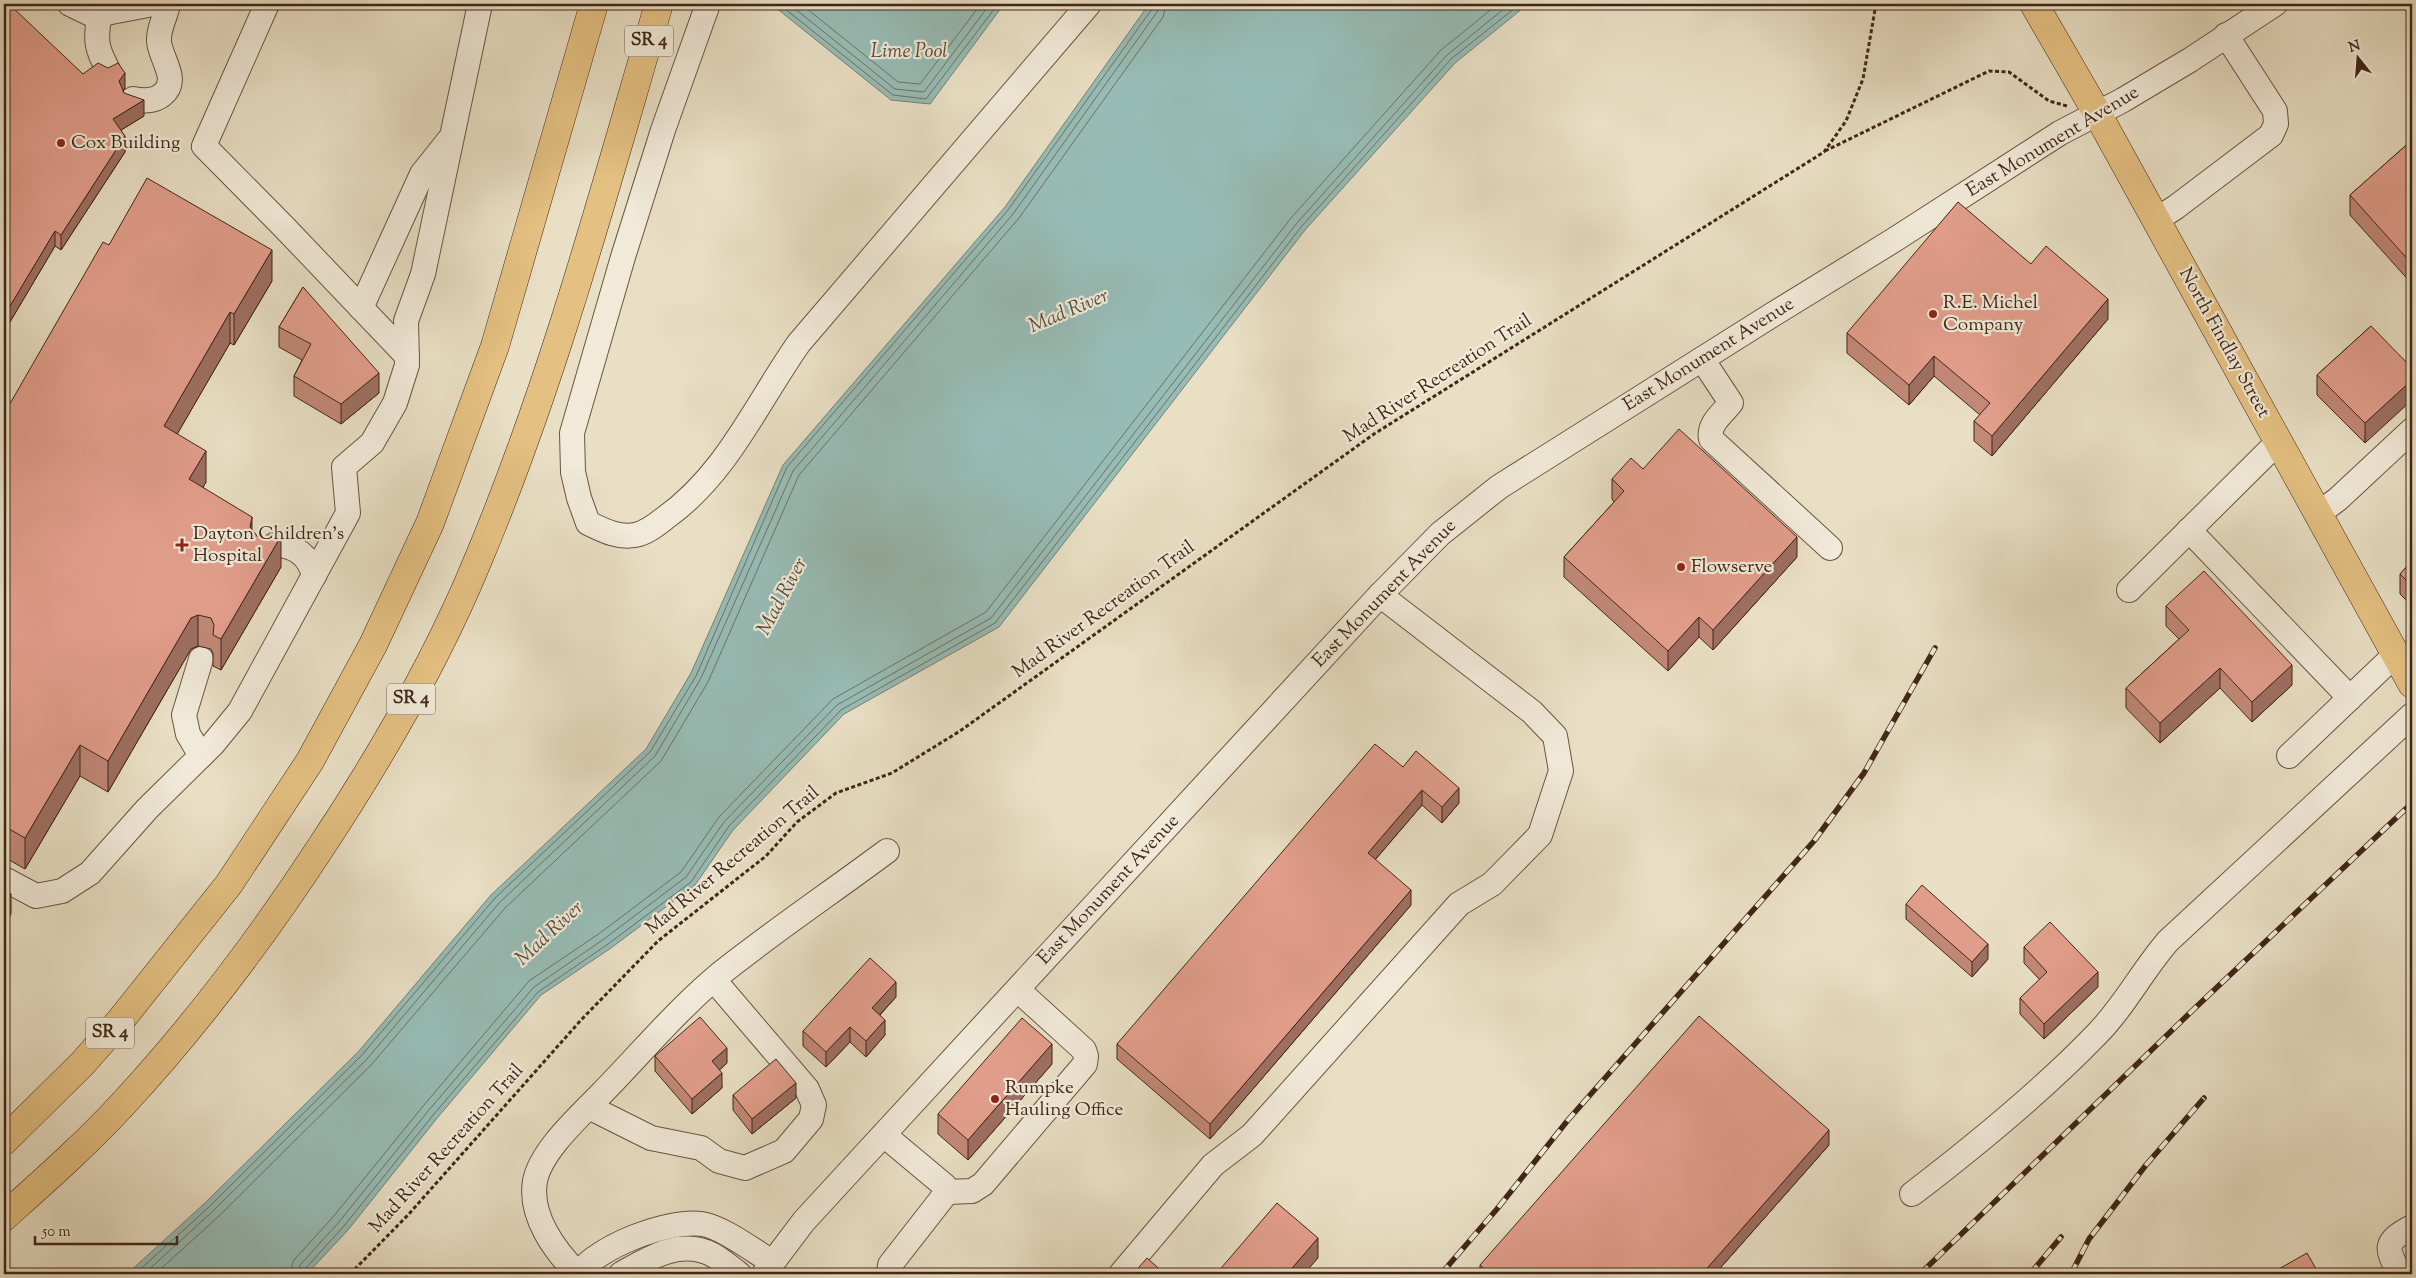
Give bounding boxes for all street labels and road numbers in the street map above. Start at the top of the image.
road number: SR 4 [625,26,673,56]
street label: East Monument Avenue [1962,80,2145,204]
street label: North Findlay Street [2171,263,2277,423]
street label: East Monument Avenue [1618,291,1800,419]
street label: Mad River Recreation Trail [1338,308,1538,450]
street label: East Monument Avenue [1307,514,1463,674]
street label: Mad River Recreation Trail [1007,534,1201,686]
road number: SR 4 [387,684,435,714]
street label: Mad River Recreation Trail [640,780,826,942]
street label: East Monument Avenue [1032,809,1186,971]
road number: SR 4 [86,1018,134,1048]
street label: Mad River Recreation Trail [363,1058,531,1240]

